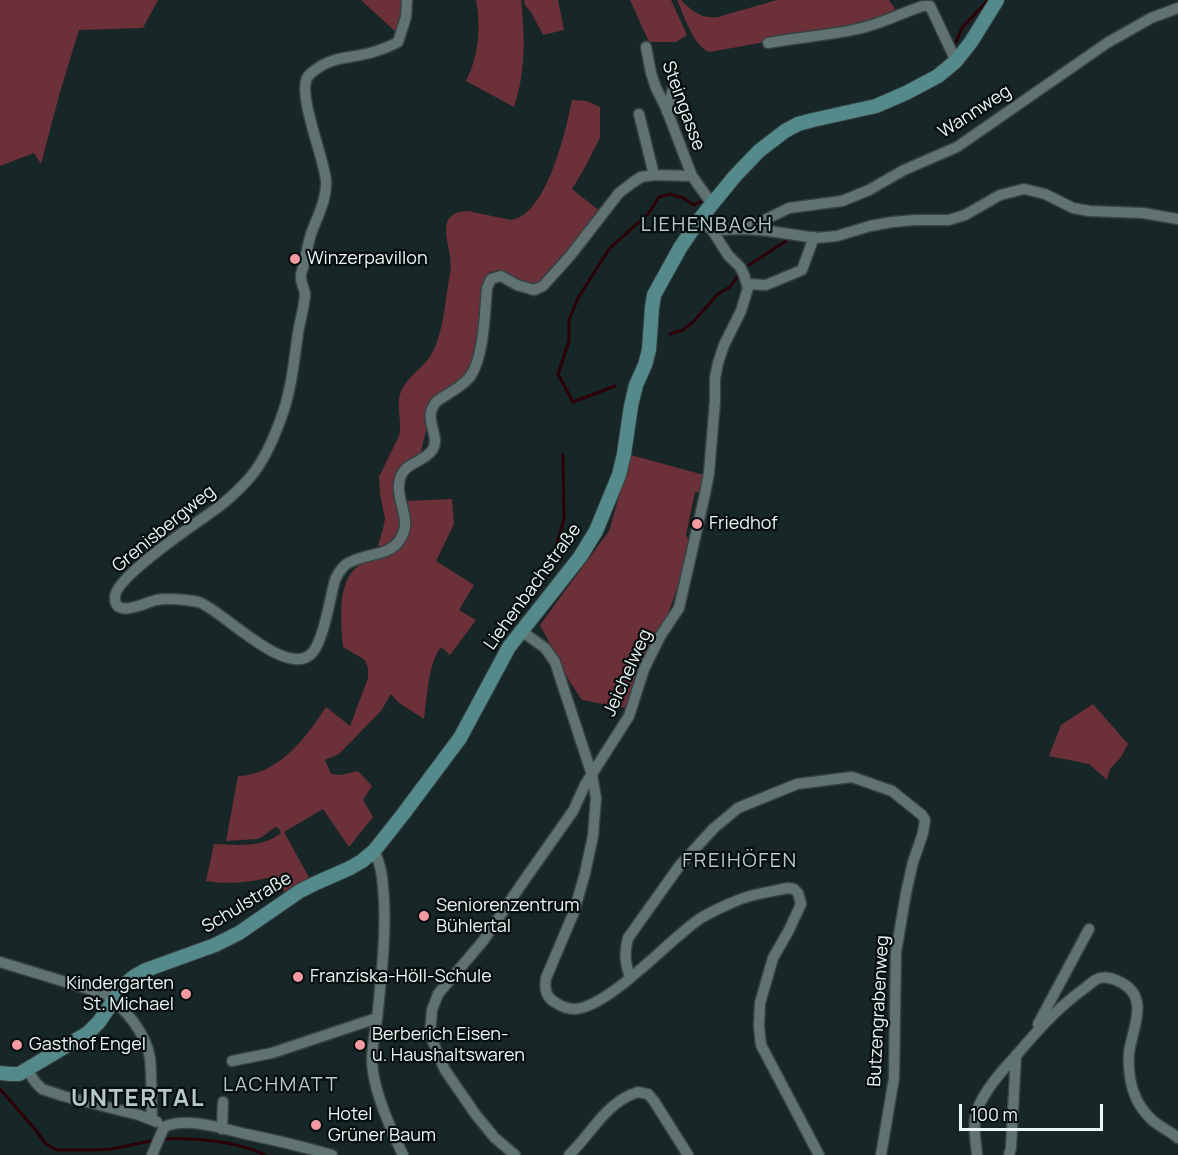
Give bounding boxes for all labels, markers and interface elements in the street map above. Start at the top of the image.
street label: Steingasse [657,58,709,154]
street label: Wannweg [935,81,1015,143]
district label: LIEHENBACH [641,213,773,237]
place label: Winzerpavillon [307,248,428,270]
marker: Winzerpavillon [288,252,302,266]
street label: Grenisbergweg [108,481,220,577]
place label: Friedhof [709,513,778,535]
marker: Friedhof [690,517,704,531]
street label: Liehenbachstraße [480,520,586,654]
street label: Jeichelweg [599,626,657,720]
district label: FREIHÖFEN [682,849,798,873]
street label: Schulstraße [198,868,296,938]
place label: Seniorenzentrum Bühlertal [436,895,580,938]
marker: Seniorenzentrum Bühlertal [417,909,431,923]
street label: Butzengrabenweg [864,935,894,1087]
place label: Franziska-Höll-Schule [310,966,492,988]
marker: Franziska-Höll-Schule [291,970,305,984]
place label: Kindergarten St. Michael [66,973,174,1016]
marker: Kindergarten St. Michael [179,987,193,1001]
place label: Berberich Eisen- u. Haushaltswaren [372,1024,525,1066]
place label: Gasthof Engel [29,1034,146,1056]
marker: Gasthof Engel [10,1038,24,1052]
marker: Berberich Eisen- u. Haushaltswaren [353,1038,367,1052]
district label: LACHMATT [223,1073,339,1097]
district label: UNTERTAL [71,1085,205,1113]
scale bar [962,1092,1106,1130]
text: 100 m [970,1102,1018,1126]
place label: Hotel Grüner Baum [328,1104,436,1146]
marker: Hotel Grüner Baum [309,1118,323,1132]

